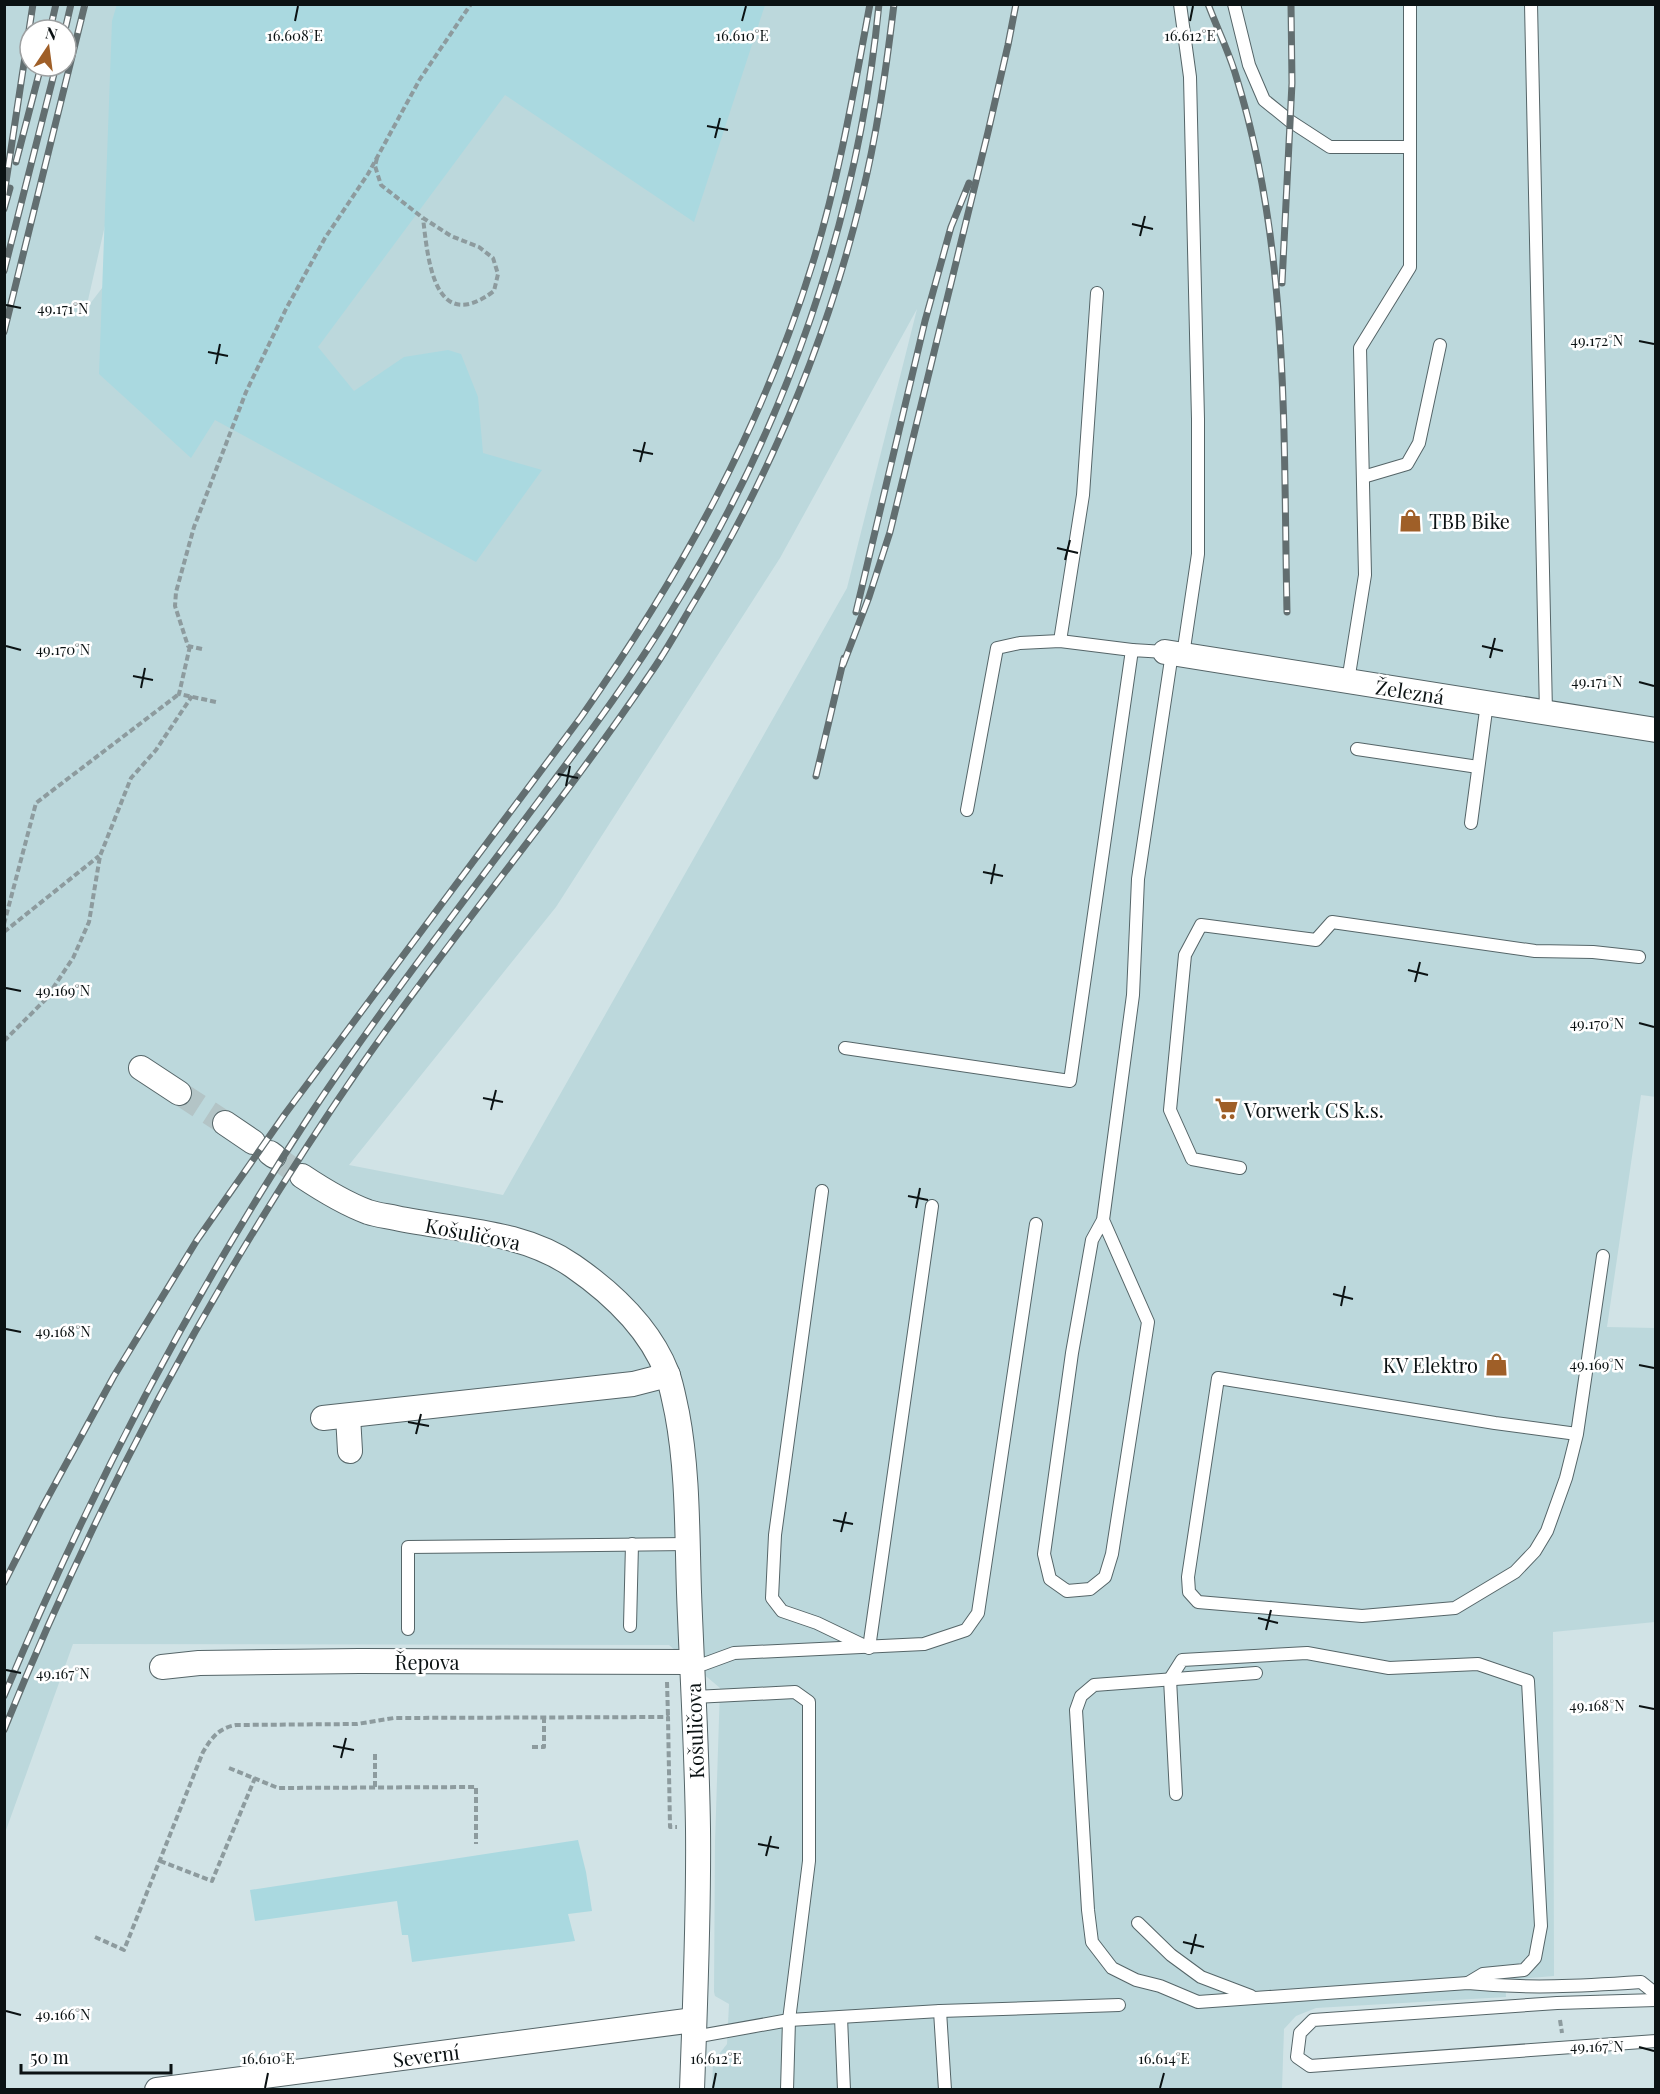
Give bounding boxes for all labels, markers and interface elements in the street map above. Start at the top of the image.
north arrow [18,18,78,78]
text: N [43,21,60,45]
text: 16.608°E [267,25,323,45]
text: 16.610°E [715,25,769,45]
text: 16.612°E [1164,25,1216,45]
text: 49.171°N [37,298,89,318]
text: 49.172°N [1571,330,1624,350]
shop icon: TBB Bike [1398,507,1424,533]
place label: TBB Bike [1429,507,1510,534]
text: 49.170°N [36,639,91,659]
text: 49.171°N [1571,671,1623,691]
street label: Železná [1374,672,1446,710]
text: 49.169°N [36,980,91,1000]
text: 49.170°N [1570,1013,1625,1033]
supermarket icon: Vorwerk CS k.s. [1213,1096,1239,1122]
place label: Vorwerk CS k.s. [1243,1096,1384,1123]
street label: Košuličova [423,1211,523,1255]
text: 49.168°N [35,1321,91,1341]
place label: KV Elektro [1383,1351,1478,1378]
shop icon: KV Elektro [1483,1351,1509,1377]
text: 49.169°N [1570,1354,1625,1374]
street label: Řepova [394,1648,460,1675]
text: 49.167°N [36,1663,90,1683]
street label: Košuličova [679,1682,709,1780]
text: 49.168°N [1569,1695,1625,1715]
text: 49.166°N [35,2004,91,2024]
text: 49.167°N [1570,2036,1624,2056]
scale bar [21,2037,171,2075]
street label: Severní [391,2037,461,2072]
text: 50 m [30,2045,69,2069]
text: 16.610°E [241,2048,295,2068]
text: 16.612°E [690,2048,742,2068]
text: 16.614°E [1138,2048,1190,2068]

